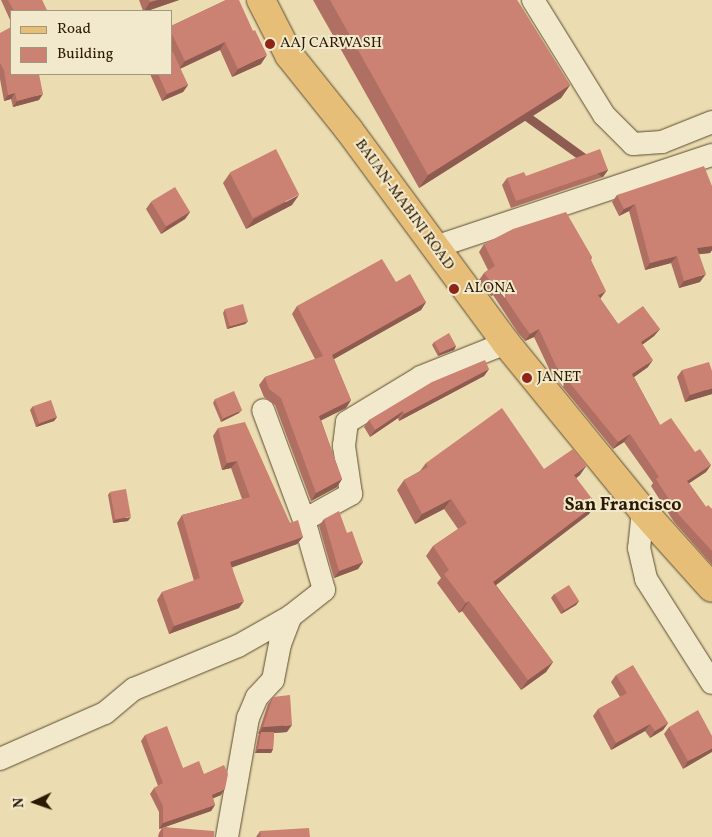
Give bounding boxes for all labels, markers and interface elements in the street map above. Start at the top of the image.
legend [10,10,172,75]
text: Road [57,19,91,40]
place label: AAJ CARWASH [280,35,382,53]
marker: AAJ CARWASH [264,38,276,50]
text: Building [57,44,113,65]
street label: BAUAN-MABINI ROAD [351,136,457,274]
place label: ALONA [464,280,515,298]
marker: ALONA [448,283,460,295]
place label: JANET [537,369,581,387]
marker: JANET [521,372,533,384]
district label: San Francisco [565,495,681,517]
north arrow [10,777,60,827]
text: N [10,797,29,808]

